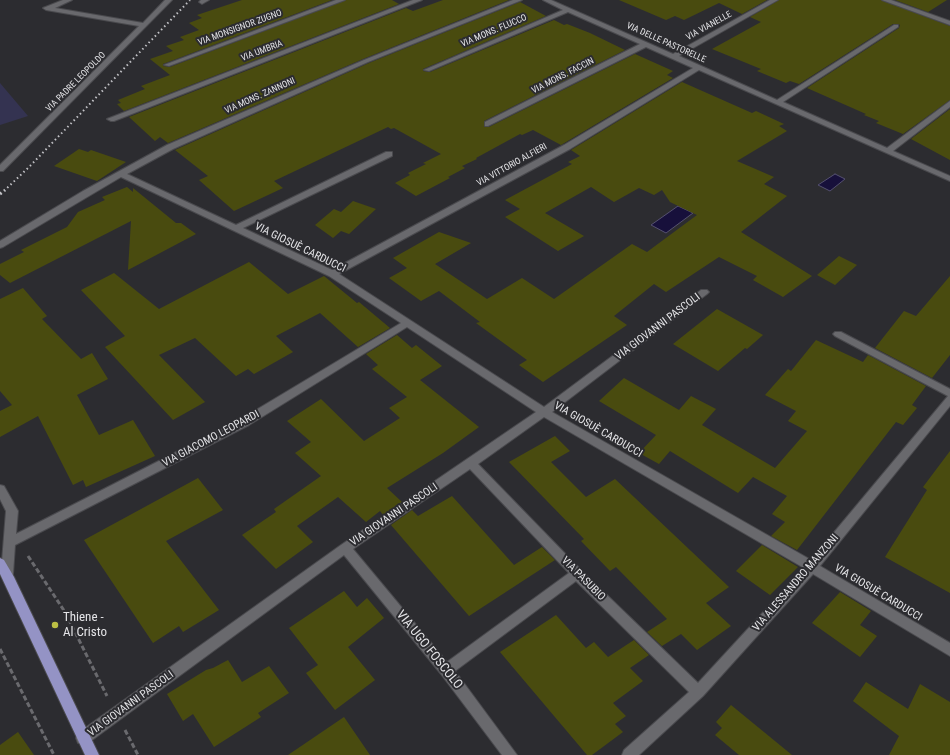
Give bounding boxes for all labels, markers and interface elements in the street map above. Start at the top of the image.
street label: VIA MONSIGNOR ZUGNO [197,8,283,48]
street label: VIA VIANELLE [684,9,734,43]
street label: VIA MONS. FLUCCO [459,12,529,50]
street label: VIA DELLE PASTORELLE [625,21,707,65]
street label: VIA UMBRIA [240,38,284,64]
street label: VIA PADRE LEOPOLDO [44,50,108,114]
street label: VIA MONS. FACCIN [530,56,596,96]
street label: VIA MONS. ZANNONI [223,76,297,116]
street label: VIA VITTORIO ALFIERI [475,141,549,189]
street label: VIA GIOSUÈ CARDUCCI [252,220,348,276]
street label: VIA GIOVANNI PASCOLI [613,291,703,363]
street label: VIA GIOSUÈ CARDUCCI [552,399,644,461]
street label: VIA GIACOMO LEOPARDI [160,408,262,470]
street label: VIA GIOVANNI PASCOLI [348,481,440,549]
street label: VIA ALESSANDRO MANZONI [750,532,842,634]
street label: VIA PASUBIO [558,554,608,604]
street label: VIA GIOSUÈ CARDUCCI [832,562,924,624]
street label: VIA UGO FOSCOLO [393,608,465,692]
place label: Thiene - Al Cristo [63,610,107,641]
marker: Thiene - Al Cristo [50,620,60,630]
street label: VIA GIOVANNI PASCOLI [86,668,176,740]

